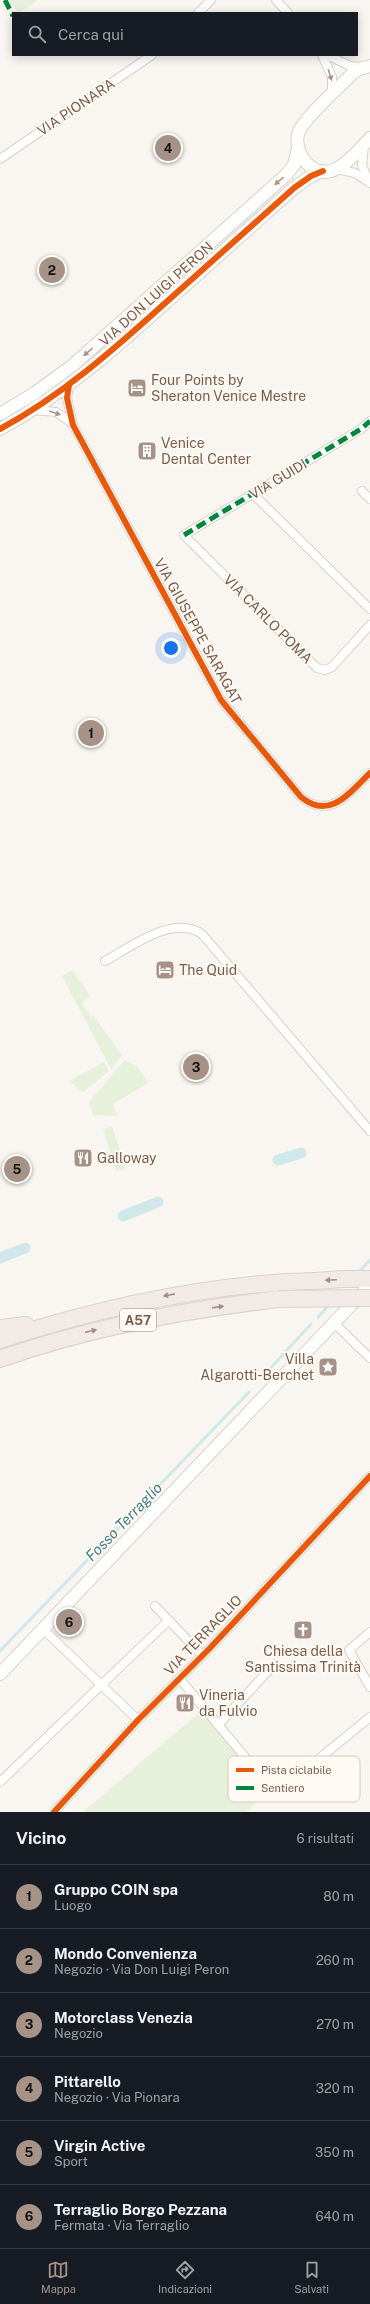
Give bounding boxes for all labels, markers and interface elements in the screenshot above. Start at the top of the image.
search box [12,12,358,56]
icon: search [26,23,48,45]
text: Cerca qui [58,26,124,43]
one-way arrow [328,68,334,81]
street label: VIA PIONARA [34,75,118,139]
pin: 4 [155,133,181,163]
one-way arrow [274,176,284,186]
street label: VIA DON LUIGI PERON [96,239,216,349]
pin: 2 [39,255,65,285]
one-way arrow [83,347,94,356]
place label: Four Points by Sheraton Venice Mestre [151,372,306,404]
hotel icon: Four Points by Sheraton Venice Mestre [126,377,148,399]
one-way arrow [50,410,62,416]
place label: Venice Dental Center [161,435,251,467]
building icon: Venice Dental Center [136,440,158,462]
street label: VIA GUIDI [246,456,310,502]
street label: VIA GIUSEPPE SARAGAT [151,555,245,707]
street label: VIA CARLO POMA [220,571,316,667]
your location [161,638,181,658]
pin: 1 [78,718,104,748]
hotel icon: The Quid [154,959,176,981]
place label: The Quid [179,962,237,978]
pin: 3 [183,1052,209,1082]
restaurant icon: Galloway [72,1147,94,1169]
place label: Galloway [97,1150,157,1166]
pin: 5 [4,1154,30,1184]
one-way arrow [324,1277,337,1283]
one-way arrow [163,1293,176,1299]
one-way arrow [212,1304,224,1310]
road number: A57 [120,1309,156,1331]
one-way arrow [85,1328,97,1334]
place label: Villa Algarotti-Berchet [200,1351,314,1383]
place icon: Villa Algarotti-Berchet [317,1356,339,1378]
water label: Fosso Terraglio [82,1479,165,1564]
street label: VIA TERRAGLIO [161,1592,245,1678]
pin: 6 [56,1607,82,1637]
church icon: Chiesa della Santissima Trinità [292,1619,314,1641]
place label: Chiesa della Santissima Trinità [245,1643,361,1675]
place label: Vineria da Fulvio [199,1687,257,1719]
restaurant icon: Vineria da Fulvio [174,1692,196,1714]
legend [228,1756,360,1802]
text: Pista ciclabile [261,1764,332,1776]
text: Sentiero [261,1782,304,1794]
text: Vicino [16,1828,66,1848]
text: 6 risultati [297,1831,354,1846]
text: Gruppo COIN spa [54,1881,178,1898]
text: 1 [26,1889,32,1904]
text: 80 m [323,1889,354,1904]
text: Luogo [54,1898,92,1913]
text: Mondo Convenienza [54,1945,197,1962]
text: 2 [25,1953,33,1968]
text: 260 m [316,1953,354,1968]
text: Negozio · Via Don Luigi Peron [54,1962,229,1977]
text: Motorclass Venezia [54,2009,193,2026]
text: 3 [25,2017,33,2032]
text: 270 m [316,2017,354,2032]
text: Negozio [54,2026,103,2041]
text: Pittarello [54,2073,121,2090]
text: 4 [25,2081,33,2096]
text: 320 m [316,2081,354,2096]
text: Negozio · Via Pionara [54,2090,180,2105]
text: Virgin Active [54,2137,146,2154]
text: 5 [25,2145,33,2160]
text: 350 m [315,2145,354,2160]
text: Sport [54,2154,88,2169]
text: Terraglio Borgo Pezzana [54,2201,227,2218]
text: 6 [25,2209,33,2224]
text: 640 m [315,2209,354,2224]
text: Fermata · Via Terraglio [54,2218,189,2233]
tab: Mappa [41,2259,76,2295]
tab: Indicazioni [158,2259,212,2295]
tab: Salvati [294,2259,329,2295]

